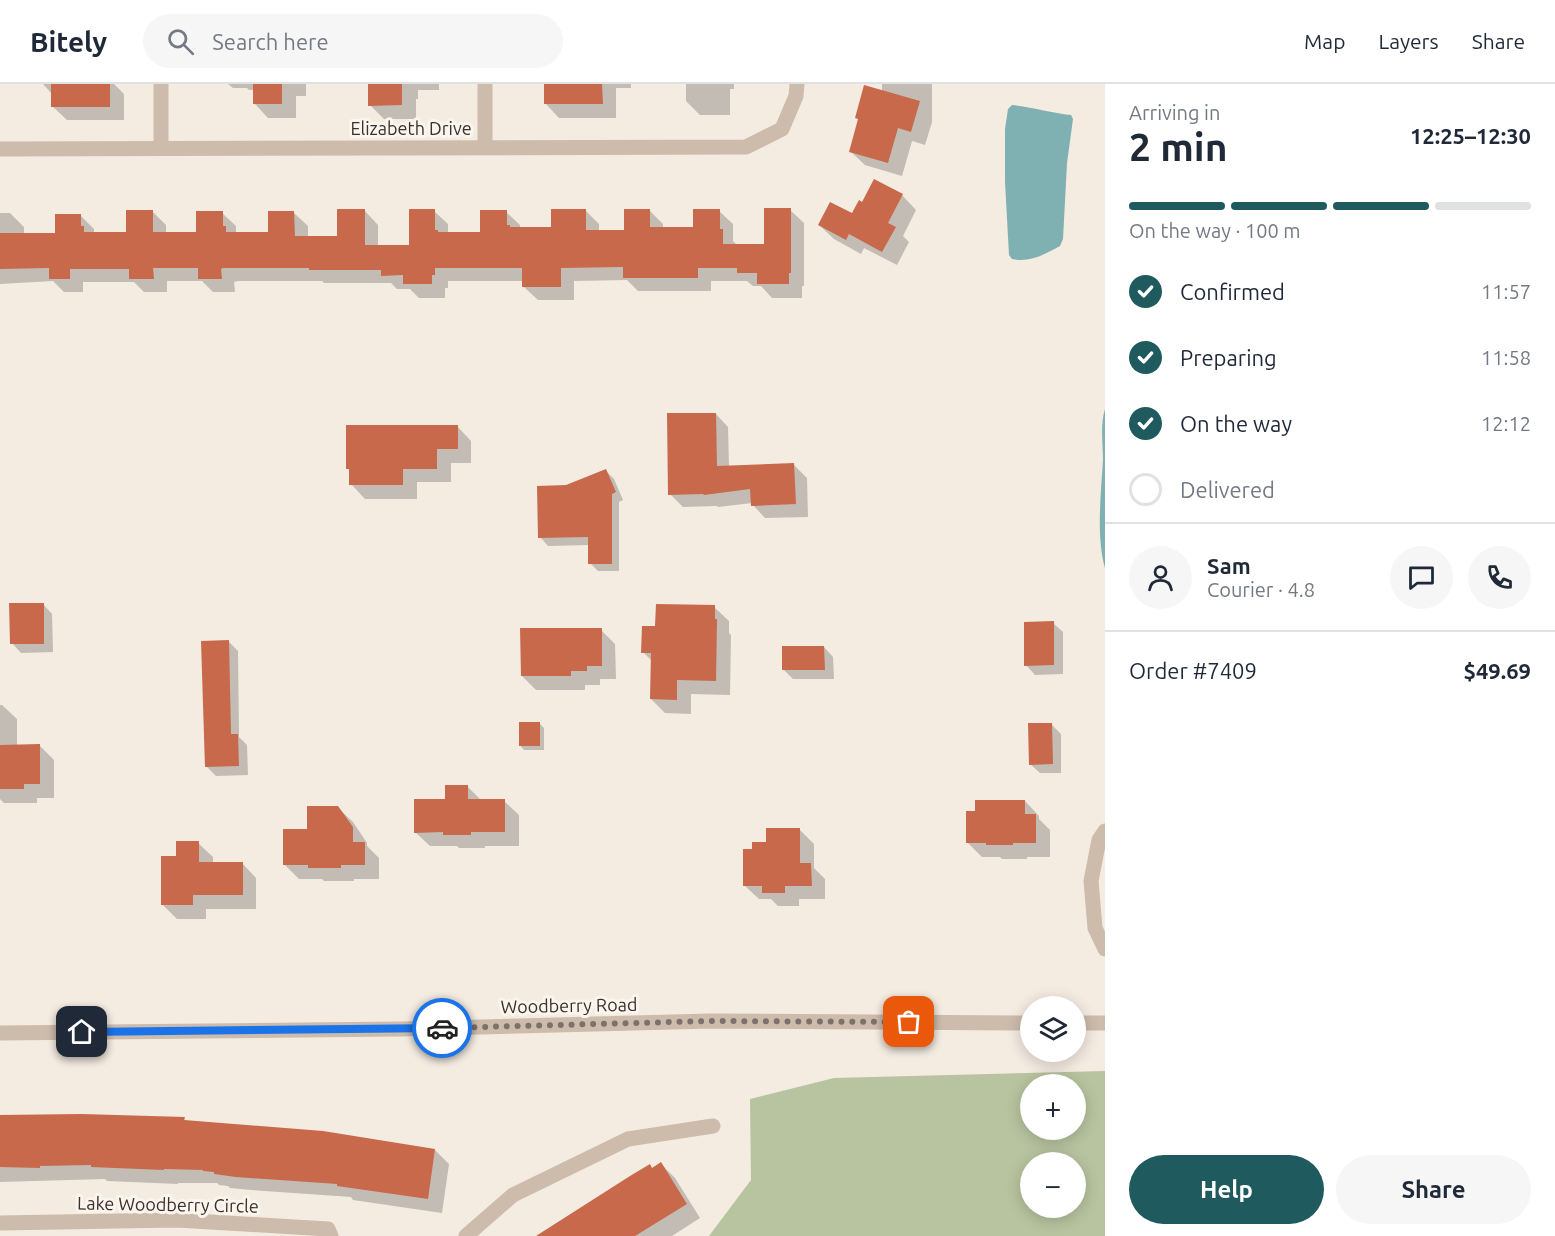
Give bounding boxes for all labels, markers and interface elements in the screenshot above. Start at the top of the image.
search box [143,14,563,68]
icon: search [164,25,197,58]
text: Bitely [30,26,107,57]
text: Search here [212,29,329,54]
text: Map [1304,29,1345,53]
text: Layers [1378,29,1439,53]
text: Share [1472,29,1525,53]
text: Arriving in [1129,101,1220,124]
street label: Elizabeth Drive [350,118,472,138]
text: 12:25–12:30 [1410,123,1531,148]
text: 2 min [1129,125,1228,168]
text: On the way · 100 m [1129,219,1301,242]
icon: check [1129,275,1162,308]
text: Confirmed [1180,279,1285,304]
text: 11:57 [1481,280,1531,303]
icon: check [1129,341,1162,374]
text: Preparing [1180,345,1277,370]
text: 11:58 [1481,346,1531,369]
icon: check [1129,407,1162,440]
text: On the way [1180,411,1292,436]
text: 12:12 [1481,412,1531,435]
text: Delivered [1180,477,1275,502]
button: person [1129,546,1192,609]
button: chat [1390,546,1453,609]
button: phone [1468,546,1531,609]
text: Sam [1207,553,1251,578]
text: Courier · 4.8 [1207,578,1315,601]
text: Order #7409 [1129,658,1257,683]
text: $49.69 [1464,658,1531,683]
street label: Woodberry Road [500,994,638,1016]
pin [883,996,934,1047]
map controls [1020,996,1086,1218]
button: layers [1020,996,1086,1062]
courier [412,998,472,1058]
icon: bag [892,1005,925,1038]
pin [56,1006,107,1057]
icon: car [426,1012,459,1045]
icon: home [65,1015,98,1048]
button: + [1020,1074,1086,1140]
button: − [1020,1152,1086,1218]
button: Help [1129,1155,1324,1224]
button: Share [1336,1155,1531,1224]
street label: Lake Woodberry Circle [77,1192,259,1216]

